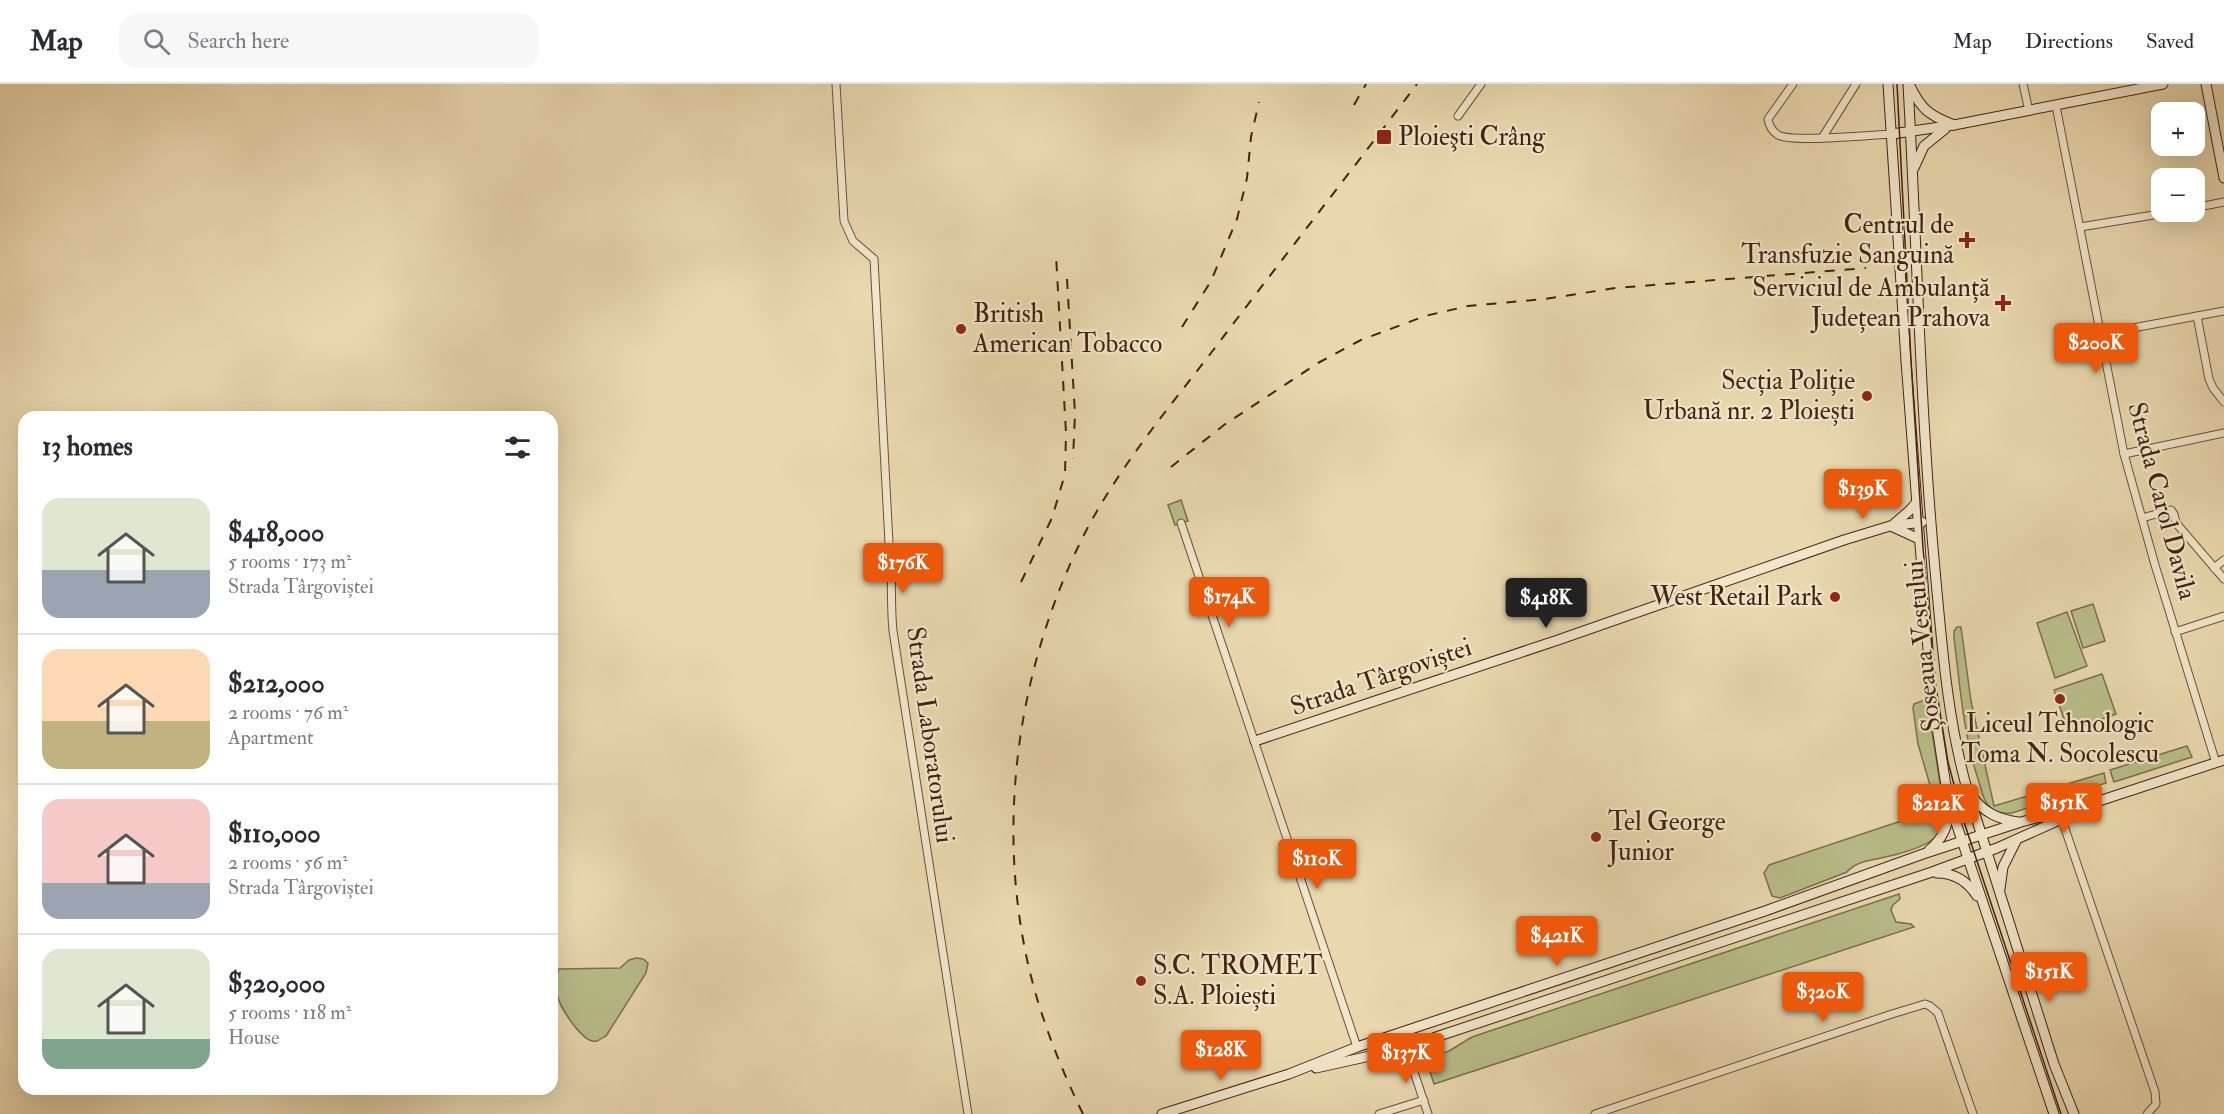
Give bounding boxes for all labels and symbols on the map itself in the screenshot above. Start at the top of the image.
place label: Ploieşti Crâng [1398,121,1546,153]
marker: Ploieşti Crâng [1375,128,1393,146]
place label: Centrul de Transfuzie Sanguină [1741,209,1954,271]
marker: Centrul de Transfuzie Sanguină [1958,231,1976,249]
place label: Serviciul de Ambulanță Județean Prahova [1752,272,1990,334]
marker: Serviciul de Ambulanță Județean Prahova [1994,294,2012,312]
place label: British American Tobacco [972,298,1162,360]
marker: British American Tobacco [954,322,968,336]
pin: $200K [2054,323,2138,374]
place label: Secția Poliție Urbană nr. 2 Ploiești [1643,365,1855,427]
marker: Secția Poliție Urbană nr. 2 Ploiești [1860,389,1874,403]
street label: Strada Carol Davila [2120,399,2204,603]
pin: $139K [1821,469,1905,520]
pin: $176K [861,543,945,594]
street label: Șoseaua Vestului [1898,559,1948,733]
pin: $174K [1187,577,1271,628]
pin: $418K [1504,578,1588,629]
place label: West Retail Park [1649,581,1824,613]
marker: West Retail Park [1828,590,1842,604]
street label: Strada Laboratorului [899,625,961,845]
street label: Strada Târgoviștei [1286,631,1476,723]
marker: Liceul Tehnologic Toma N. Socolescu [2053,692,2067,706]
place label: Liceul Tehnologic Toma N. Socolescu [1961,708,2159,770]
pin: $151K [2022,783,2106,834]
pin: $212K [1896,784,1980,835]
place label: Tel George Junior [1607,806,1726,868]
marker: Tel George Junior [1589,830,1603,844]
pin: $110K [1275,839,1359,890]
pin: $421K [1515,916,1599,967]
place label: S.C. TROMET S.A. Ploiești [1153,950,1322,1012]
pin: $151K [2007,952,2091,1003]
pin: $320K [1781,972,1865,1023]
marker: S.C. TROMET S.A. Ploiești [1134,974,1148,988]
pin: $128K [1179,1030,1263,1081]
pin: $137K [1364,1033,1448,1084]

